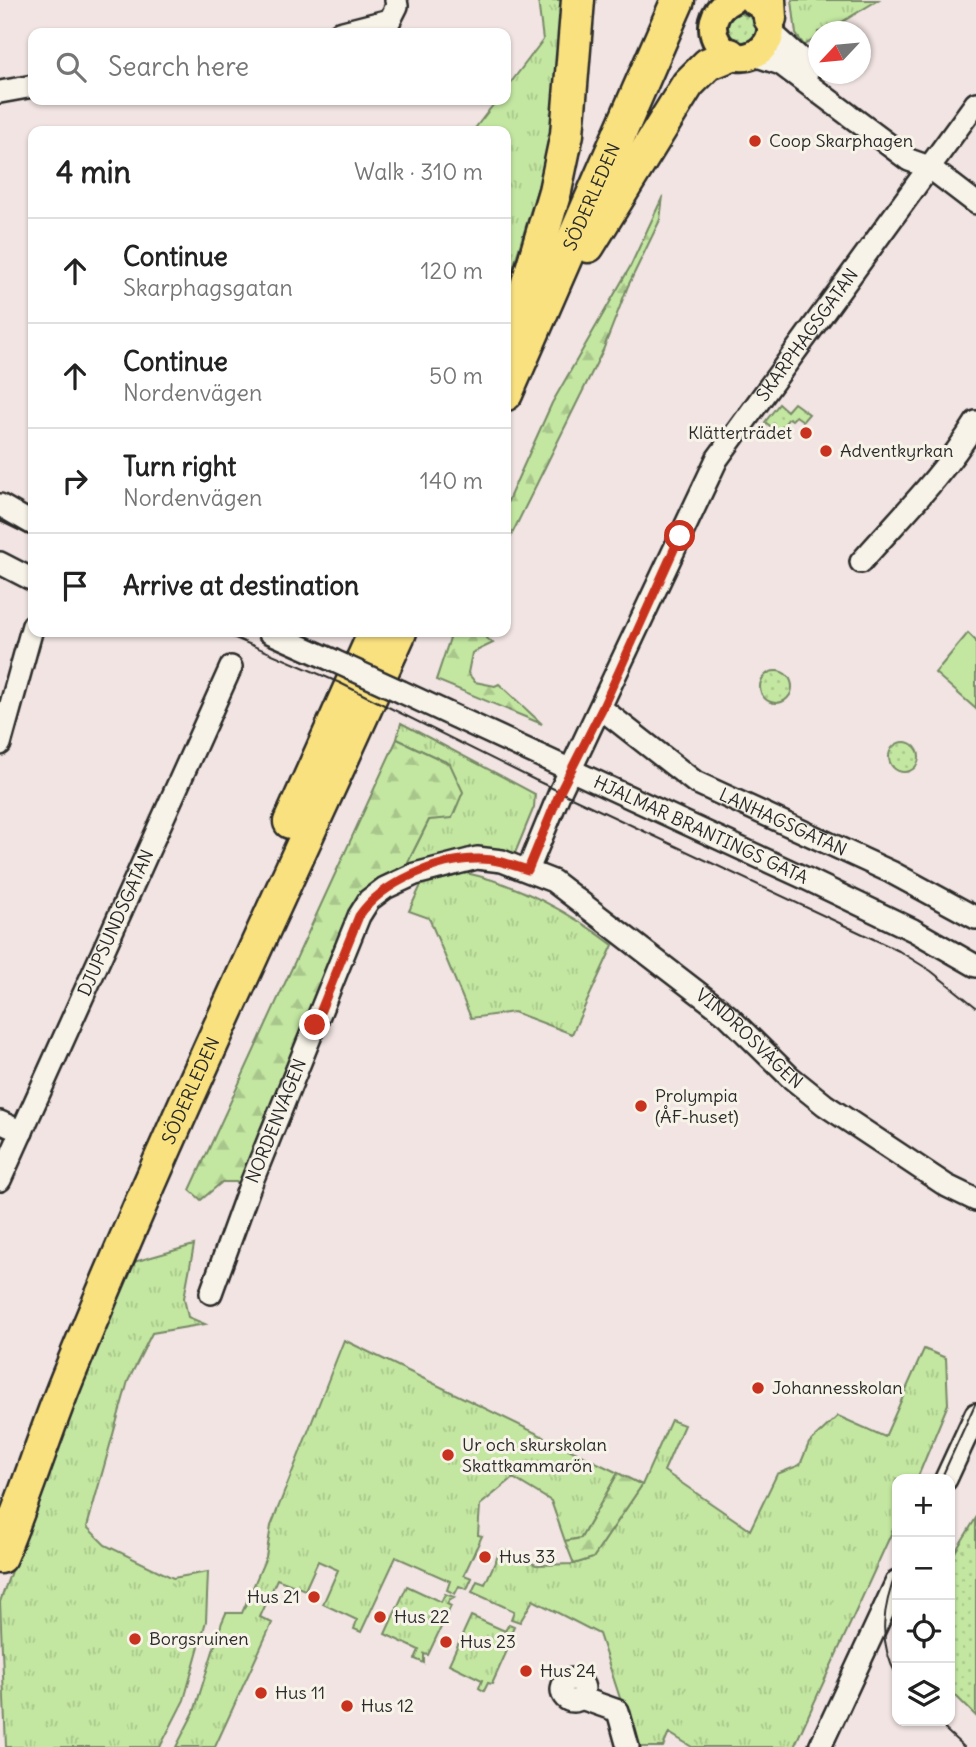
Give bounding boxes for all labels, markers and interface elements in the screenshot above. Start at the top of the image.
north arrow [808,21,871,84]
search box [28,28,511,105]
icon: search [52,48,90,86]
text: Search here [108,50,249,83]
place label: Coop Skarphagen [769,129,913,152]
marker: Coop Skarphagen [747,133,763,149]
street label: SÖDERLEDEN [558,139,625,254]
text: 4 min [56,153,131,191]
text: Walk · 310 m [354,157,483,186]
text: Continue [123,240,228,273]
icon: ahead [56,252,94,290]
text: 120 m [420,256,483,285]
street label: SKARPHAGSGATAN [751,264,863,406]
text: Skarphagsgatan [123,273,293,302]
text: Continue [123,345,228,378]
icon: ahead [56,357,94,395]
text: 50 m [429,361,483,390]
text: Nordenvägen [123,378,262,407]
place label: Klätterträdet [688,421,792,444]
marker: Klätterträdet [798,425,814,441]
place label: Adventkyrkan [840,439,953,462]
marker: Adventkyrkan [818,443,834,459]
text: Turn right [123,450,236,483]
icon: right [56,462,94,500]
text: 140 m [420,466,483,495]
text: Nordenvägen [123,483,262,512]
route start [664,520,695,551]
icon: arrive [56,567,94,605]
text: Arrive at destination [123,569,359,602]
street label: HJALMAR BRANTINGS GATA [590,770,812,889]
street label: LANHAGSGATAN [716,783,851,861]
street label: DJUPSUNDSGATAN [72,846,158,1000]
street label: VINDROSVÄGEN [691,983,808,1094]
route end [299,1009,330,1040]
street label: SÖDERLEDEN [157,1033,224,1148]
street label: NORDENVÄGEN [240,1055,311,1186]
place label: Prolympia (ÅF-huset) [655,1084,739,1128]
marker: Prolympia (ÅF-huset) [633,1098,649,1114]
place label: Johannesskolan [772,1376,903,1399]
marker: Johannesskolan [750,1380,766,1396]
place label: Ur och skurskolan Skattkammarön [462,1433,607,1477]
marker: Ur och skurskolan Skattkammarön [440,1447,456,1463]
map controls [892,1474,955,1726]
button: + [892,1474,955,1537]
button: − [892,1537,955,1600]
place label: Hus 33 [499,1545,555,1568]
marker: Hus 33 [477,1549,493,1565]
place label: Hus 21 [247,1585,300,1608]
marker: Hus 21 [306,1589,322,1605]
button: locate [892,1600,955,1663]
place label: Hus 22 [394,1605,450,1628]
marker: Hus 22 [372,1609,388,1625]
place label: Borgsruinen [149,1627,249,1650]
place label: Hus 23 [460,1630,516,1653]
marker: Borgsruinen [127,1631,143,1647]
marker: Hus 23 [438,1634,454,1650]
place label: Hus 24 [540,1659,596,1682]
marker: Hus 24 [518,1663,534,1679]
button: layers [892,1663,955,1726]
place label: Hus 11 [275,1681,325,1704]
marker: Hus 11 [253,1685,269,1701]
place label: Hus 12 [361,1694,414,1717]
marker: Hus 12 [339,1698,355,1714]

